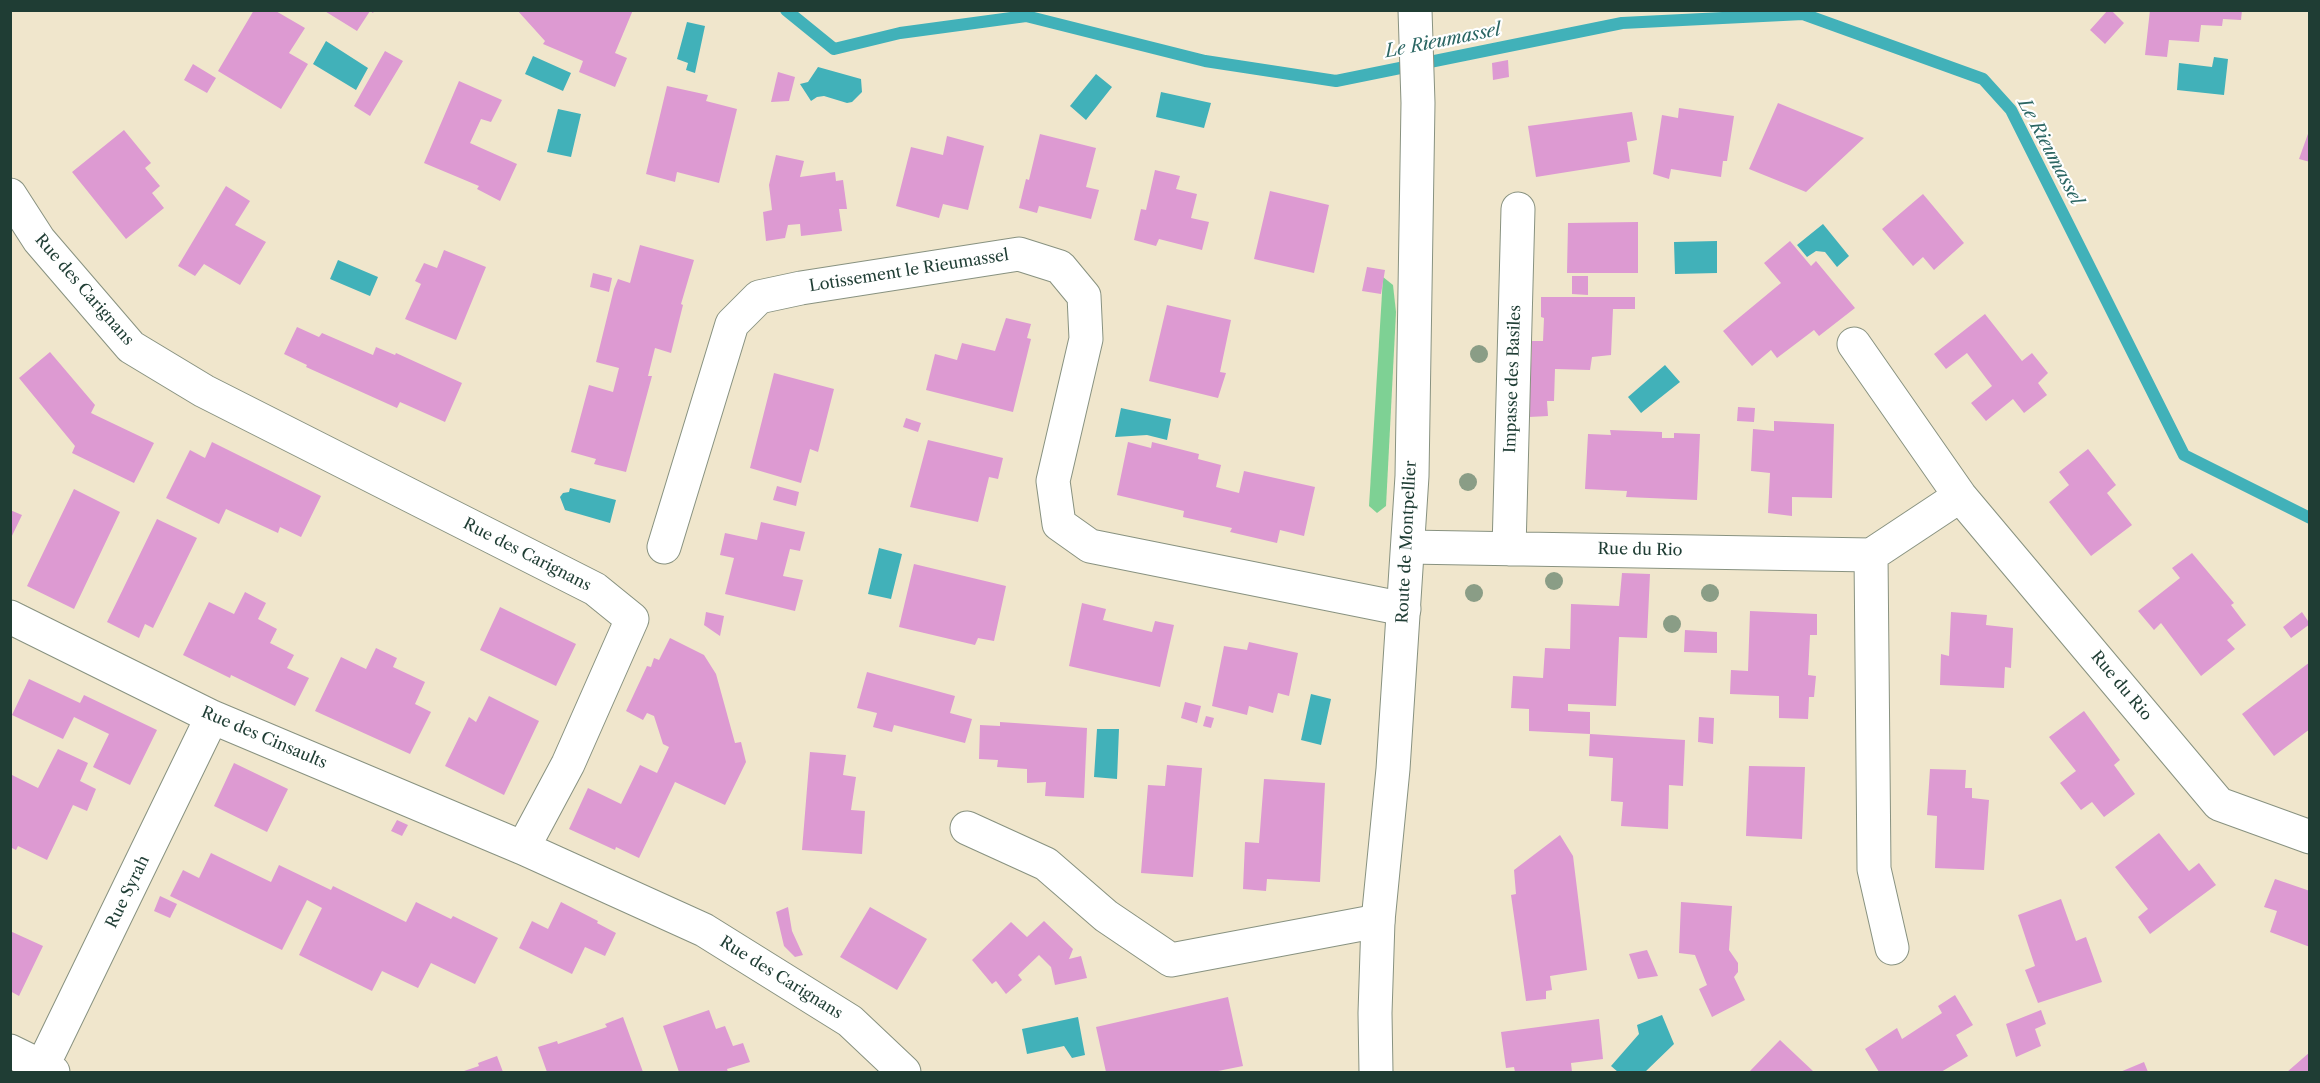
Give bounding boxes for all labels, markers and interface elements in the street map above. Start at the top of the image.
water label: Le Rieumassel [1383,19,1503,63]
water label: Le Rieumassel [2013,95,2087,209]
street label: Rue des Carignans [31,231,137,349]
street label: Lotissement le Rieumassel [808,246,1010,296]
street label: Impasse des Basiles [1501,304,1525,454]
street label: Route de Montpellier [1393,460,1421,624]
street label: Rue des Carignans [460,514,594,596]
street label: Rue du Rio [1597,540,1683,560]
street label: Rue du Rio [2086,647,2156,725]
street label: Rue des Cinsaults [198,703,330,773]
street label: Rue Syrah [102,853,154,931]
street label: Rue des Carignans [716,933,846,1023]

